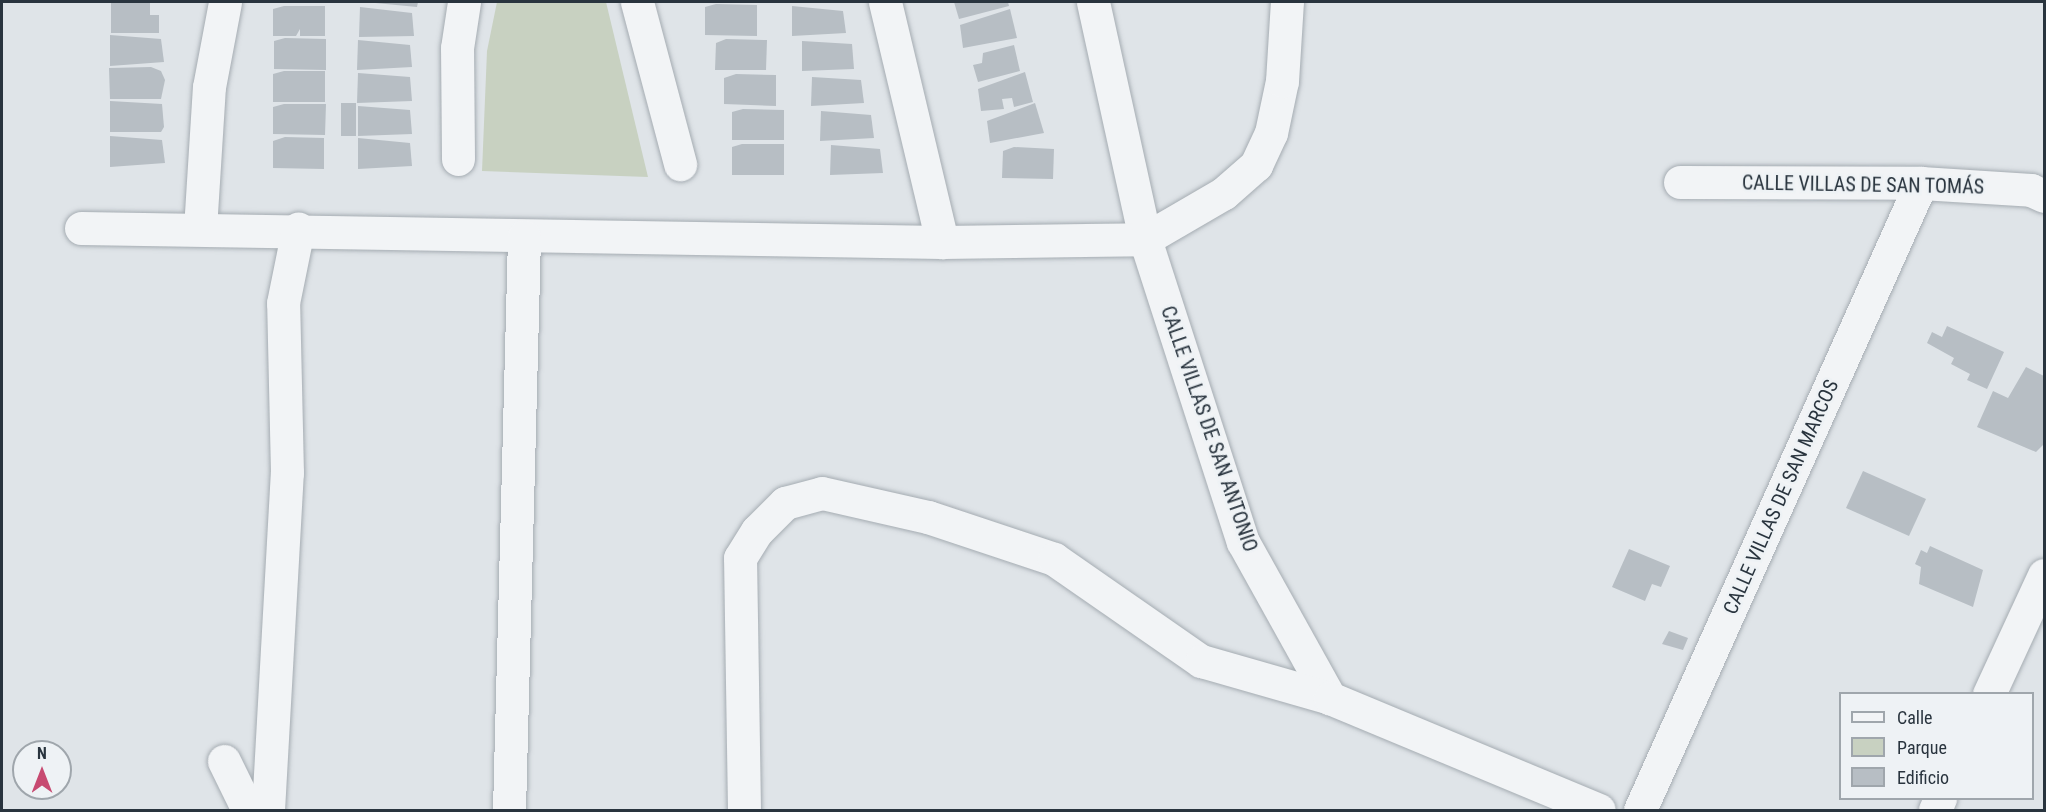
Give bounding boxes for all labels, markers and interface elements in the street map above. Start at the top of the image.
street label: CALLE VILLAS DE SAN TOMÁS [1742,171,1984,199]
street label: CALLE VILLAS DE SAN ANTONIO [1156,303,1262,555]
street label: CALLE VILLAS DE SAN MARCOS [1718,376,1844,618]
legend [1839,692,2034,800]
text: Calle [1897,707,1933,728]
text: Parque [1897,737,1947,758]
north arrow [12,740,72,800]
text: N [37,744,47,763]
text: Edificio [1897,767,1949,788]

